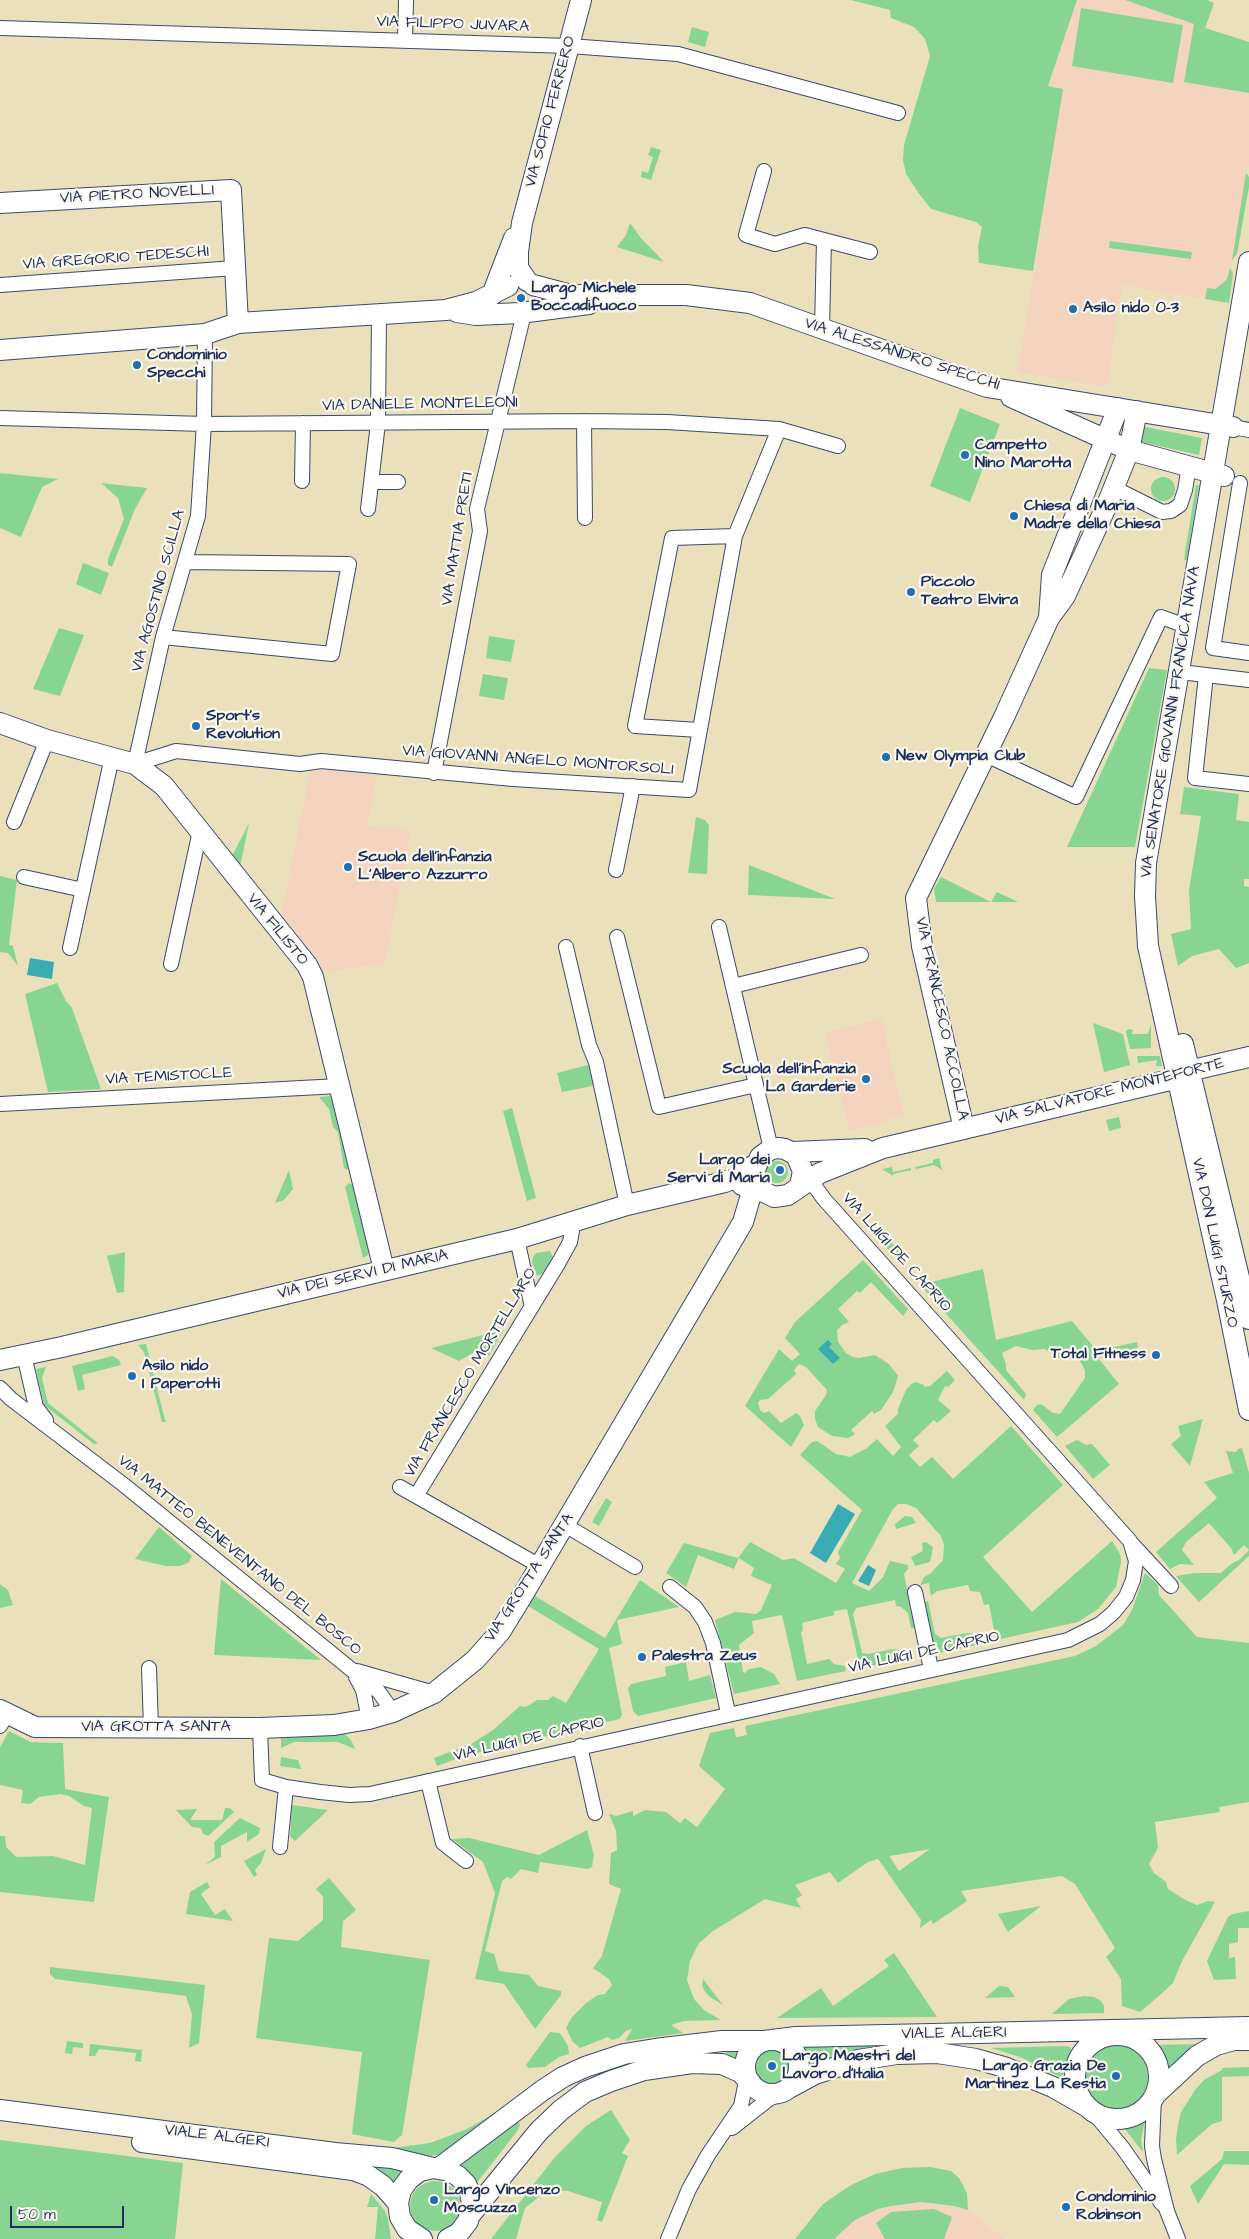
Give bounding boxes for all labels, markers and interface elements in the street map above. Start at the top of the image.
street label: VIA FILIPPO JUVARA [376,13,530,37]
street label: VIA SOFIO FERRERO [522,34,580,190]
street label: VIA PIETRO NOVELLI [59,181,215,209]
street label: VIA GREGORIO TEDESCHI [22,243,210,275]
place label: Largo Michele Boccadifuoco [531,279,636,317]
marker: Largo Michele Boccadifuoco [515,292,527,304]
place label: Asilo nido 0-3 [1083,299,1179,319]
marker: Asilo nido 0-3 [1067,303,1079,315]
street label: VIA ALESSANDRO SPECCHI [802,314,1002,396]
place label: Condominio Specchi [147,346,227,384]
marker: Condominio Specchi [131,359,143,371]
street label: VIA DANIELE MONTELEONI [322,394,518,416]
place label: Campetto Nino Marotta [975,436,1071,474]
marker: Campetto Nino Marotta [959,449,971,461]
street label: VIA MATTIA PRETI [438,471,478,607]
place label: Chiesa di Maria Madre della Chiesa [1024,497,1160,535]
street label: VIA AGOSTINO SCILLA [128,508,190,674]
marker: Chiesa di Maria Madre della Chiesa [1008,510,1020,522]
street label: VIA SENATORE GIOVANNI FRANCICA NAVA [1137,565,1205,879]
place label: Piccolo Teatro Elvira [921,573,1018,611]
marker: Piccolo Teatro Elvira [905,586,917,598]
place label: Sport's Revolution [206,707,280,745]
marker: Sport's Revolution [190,720,202,732]
street label: VIA GIOVANNI ANGELO MONTORSOLI [402,742,674,780]
place label: New Olympia Club [896,747,1025,767]
marker: New Olympia Club [880,751,892,763]
place label: Scuola dell'infanzia L'Albero Azzurro [358,848,492,886]
marker: Scuola dell'infanzia L'Albero Azzurro [342,861,354,873]
street label: VIA FILISTO [242,890,312,970]
street label: VIA FRANCESCO ACCOLLA [910,916,972,1122]
street label: VIA SALVATORE MONTEFORTE [994,1054,1226,1130]
place label: Scuola dell'infanzia La Garderie [722,1060,856,1098]
street label: VIA TEMISTOCLE [105,1064,233,1090]
marker: Scuola dell'infanzia La Garderie [860,1073,872,1085]
place label: Largo dei Servi di Maria [667,1151,770,1189]
street label: VIA DON LUIGI STURZO [1187,1156,1241,1330]
marker: Largo dei Servi di Maria [774,1164,786,1176]
street label: VIA LUIGI DE CAPRIO [837,1189,955,1317]
street label: VIA DEI SERVI DI MARIA [276,1246,450,1304]
street label: VIA FRANCESCO MORTELLARO [401,1265,541,1481]
place label: Total Fitness [1051,1345,1146,1365]
marker: Total Fitness [1150,1349,1162,1361]
place label: Asilo nido I Paperotti [142,1357,220,1395]
marker: Asilo nido I Paperotti [126,1370,138,1382]
street label: VIA MATTEO BENEVENTANO DEL BOSCO [113,1452,365,1660]
street label: VIA GROTTA SANTA [481,1510,579,1646]
street label: VIA LUIGI DE CAPRIO [847,1628,1001,1678]
place label: Palestra Zeus [652,1647,757,1667]
marker: Palestra Zeus [636,1651,648,1663]
street label: VIA LUIGI DE CAPRIO [452,1713,606,1767]
street label: VIA GROTTA SANTA [81,1718,231,1738]
street label: VIALE ALGERI [901,2023,1007,2045]
place label: Largo Maestri del Lavoro d'Italia [782,2047,915,2085]
place label: Largo Grazia De Martinez La Restia [965,2057,1106,2095]
marker: Largo Maestri del Lavoro d'Italia [766,2060,778,2072]
marker: Largo Grazia De Martinez La Restia [1110,2070,1122,2082]
street label: VIALE ALGERI [164,2121,270,2153]
place label: Largo Vincenzo Moscuzza [444,2181,560,2219]
place label: Condominio Robinson [1076,2188,1156,2226]
marker: Largo Vincenzo Moscuzza [428,2194,440,2206]
scale bar [12,2196,126,2228]
marker: Condominio Robinson [1060,2201,1072,2213]
text: 50 m [18,2204,56,2225]

